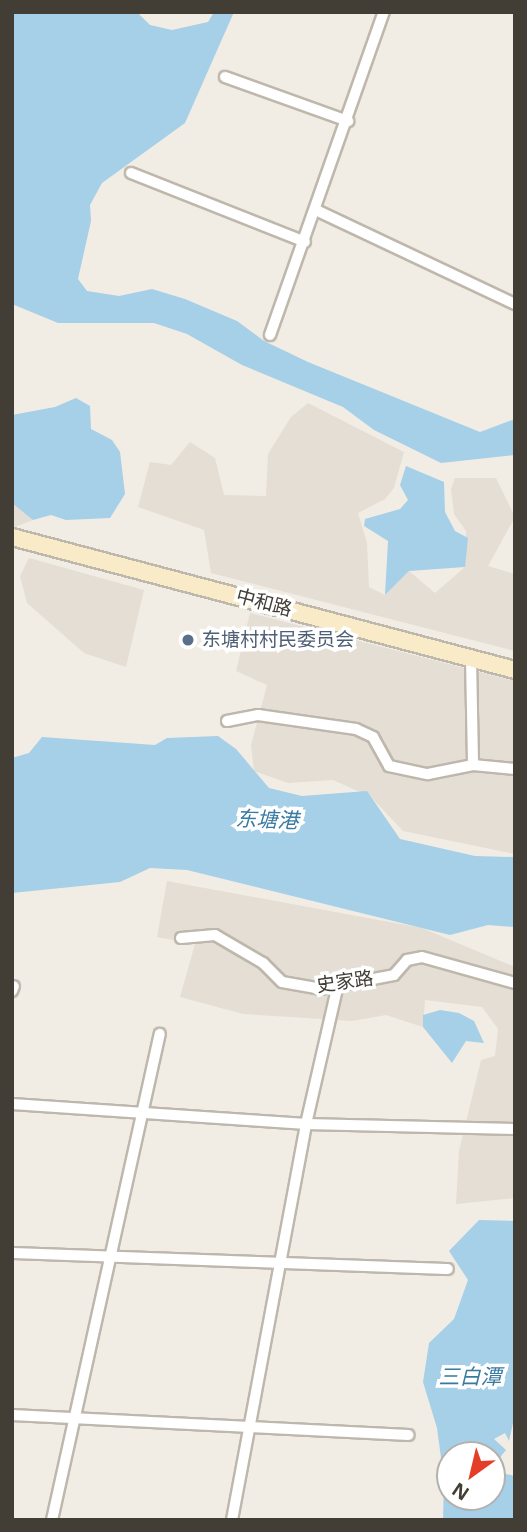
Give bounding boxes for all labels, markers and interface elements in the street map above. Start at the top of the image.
street label: 中和路 [234,585,294,621]
place label: 东塘村村民委员会 [202,629,354,651]
marker: 东塘村村民委员会 [180,632,196,648]
water label: 东塘港 [235,805,299,833]
street label: 史家路 [315,967,375,997]
water label: 三白潭 [439,1363,501,1389]
north arrow [436,1441,506,1511]
text: N [447,1477,474,1507]

